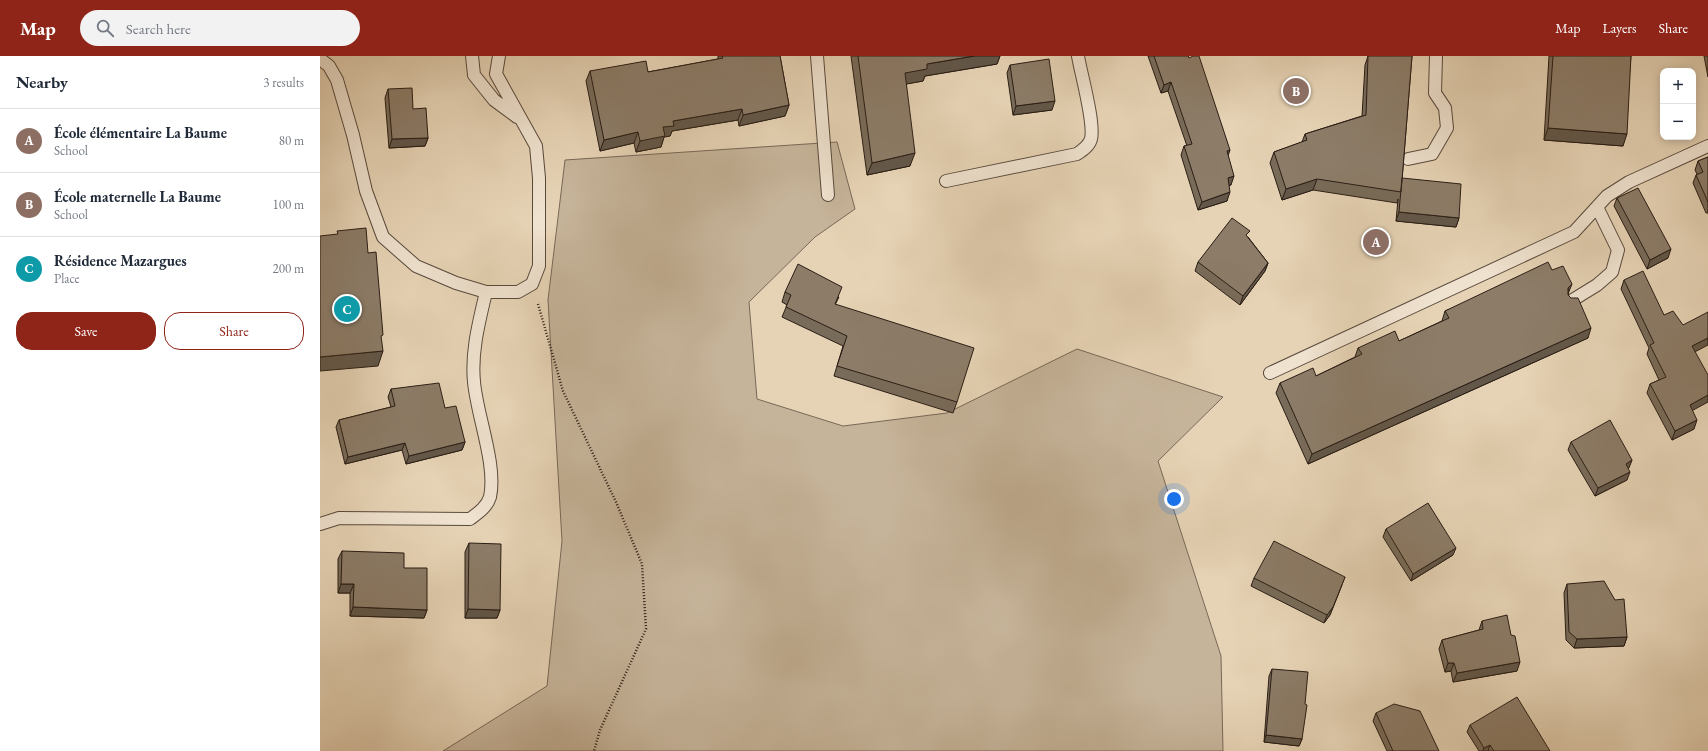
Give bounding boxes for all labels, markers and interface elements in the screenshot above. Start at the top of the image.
search box [80,10,360,46]
text: Map [20,16,56,41]
icon: search [94,17,116,39]
text: Search here [126,19,191,38]
text: Map [1555,19,1580,37]
text: Layers [1602,19,1637,37]
text: Share [1659,19,1688,37]
map controls [1660,68,1696,140]
button: + [1660,68,1696,104]
text: Nearby [16,71,68,93]
text: 3 results [263,74,304,91]
pin: B [1283,76,1309,106]
button: − [1660,104,1696,140]
text: École élémentaire La Baume [54,123,227,142]
text: A [24,132,34,149]
text: 80 m [279,132,304,149]
text: School [54,142,88,159]
text: École maternelle La Baume [54,187,221,206]
text: B [25,196,33,213]
text: 100 m [273,196,304,213]
text: School [54,206,88,223]
pin: A [1363,227,1389,257]
text: Résidence Mazargues [54,251,187,270]
text: C [24,260,34,277]
text: 200 m [273,260,304,277]
text: Place [54,270,80,287]
pin: C [334,294,360,324]
button: Save [16,312,156,350]
button: Share [164,312,304,350]
your location [1164,489,1184,509]

